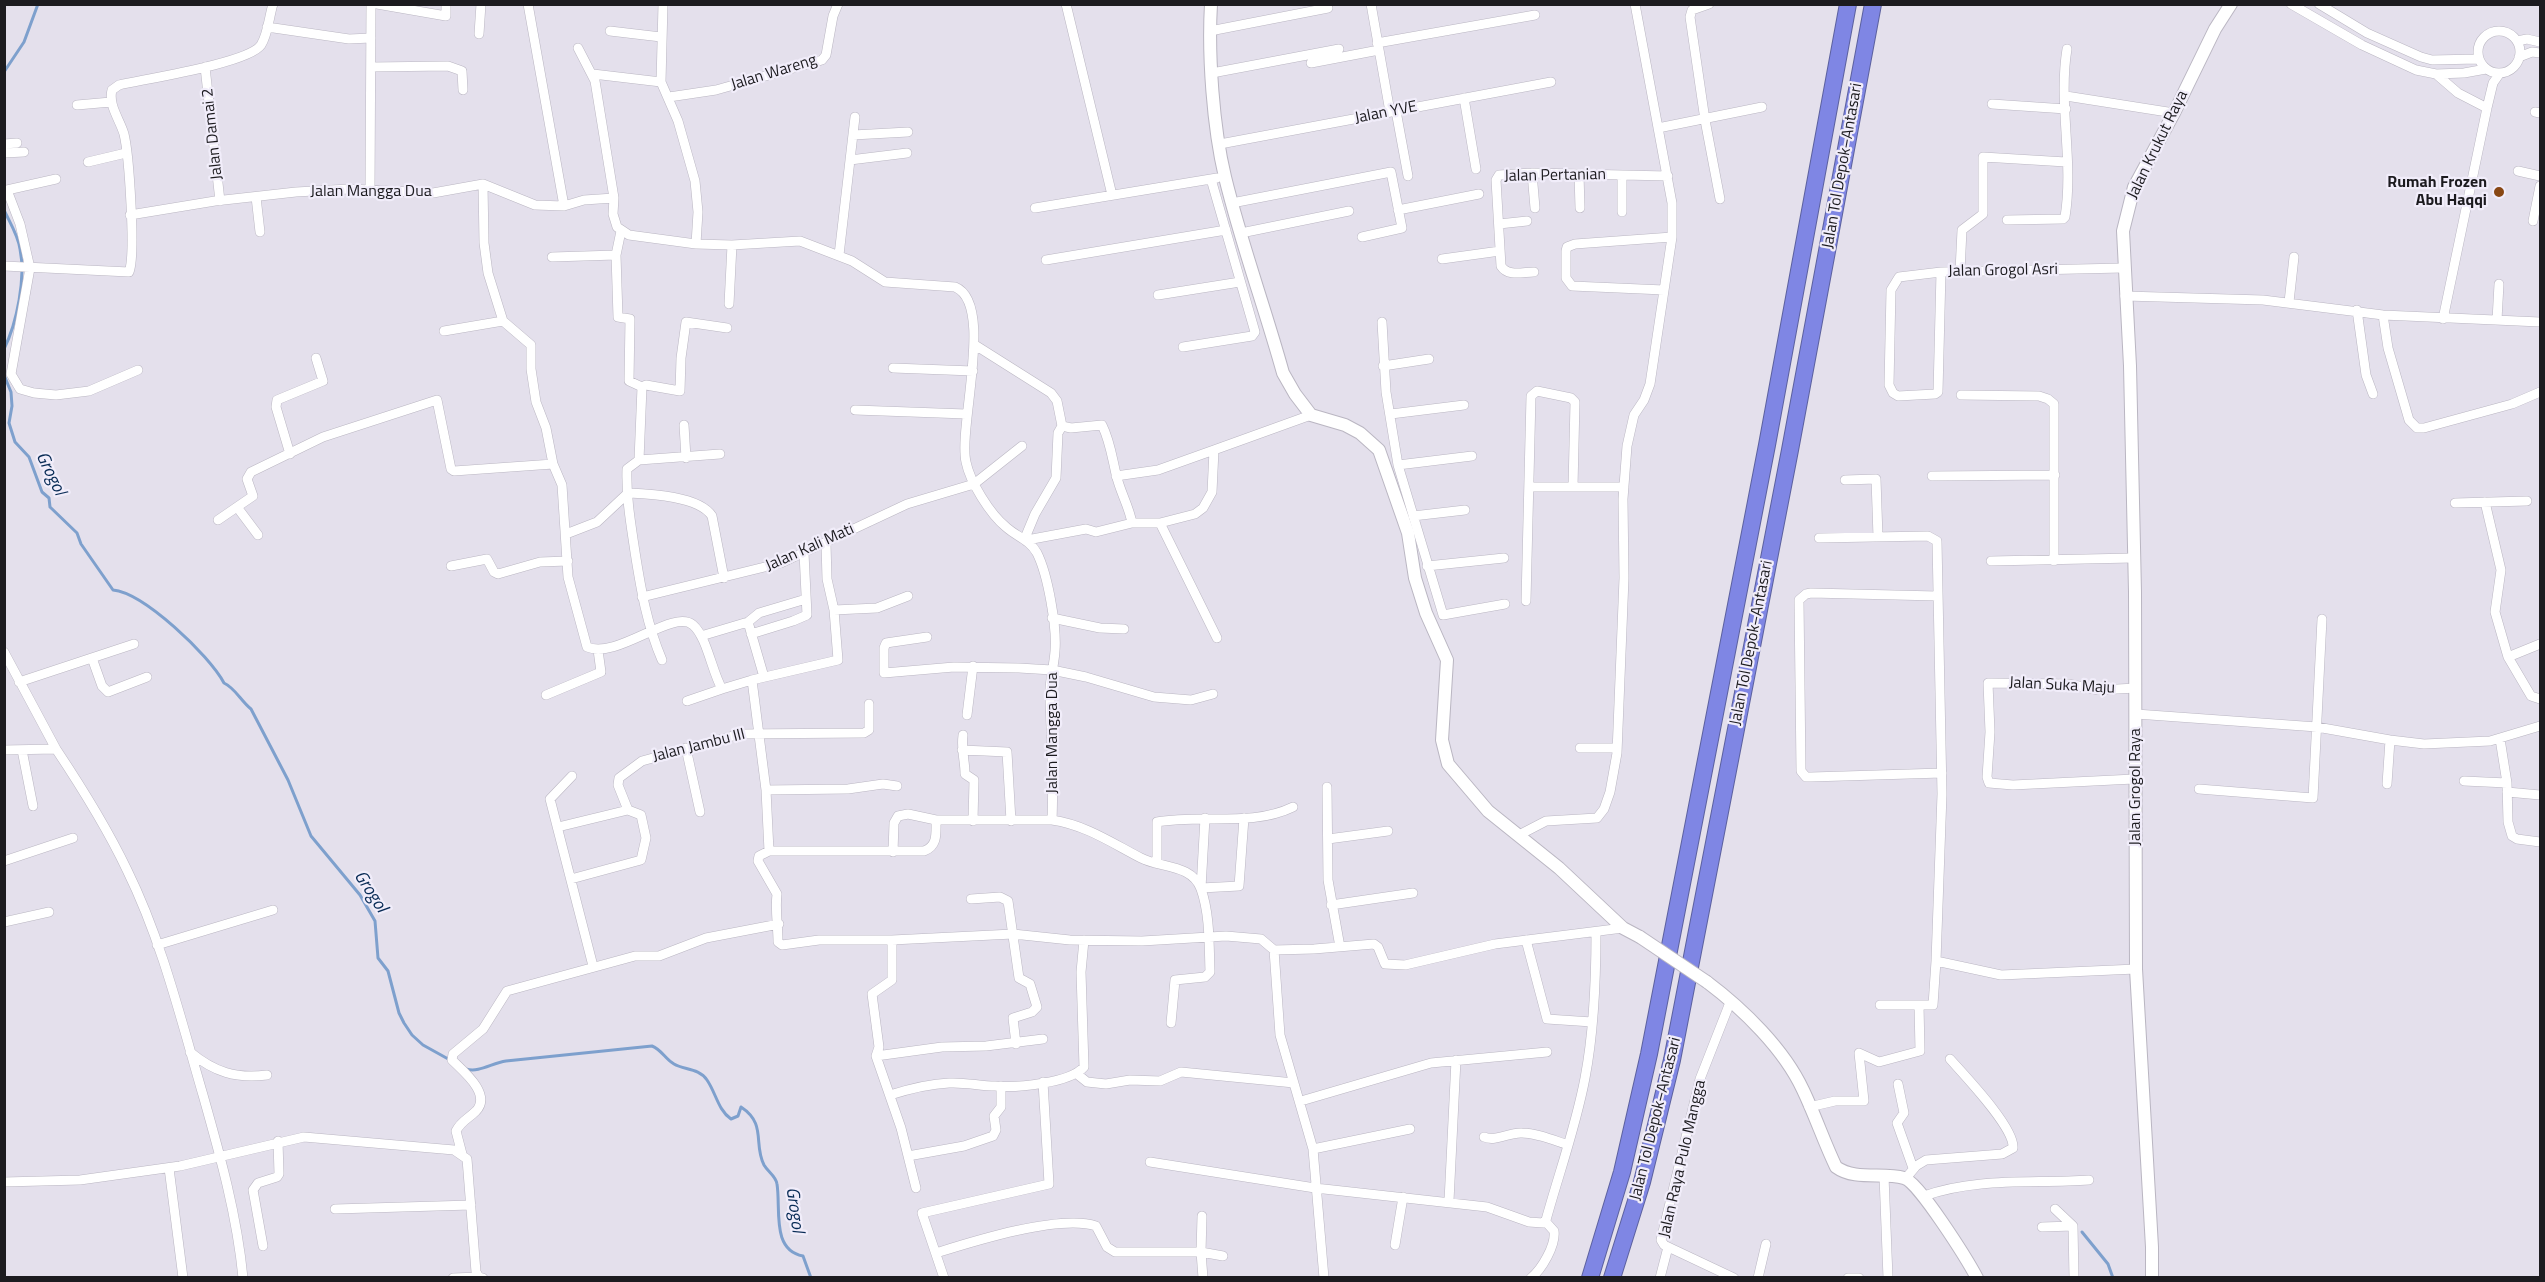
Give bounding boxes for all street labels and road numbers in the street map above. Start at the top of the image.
street label: Jalan Wareng [729,51,819,95]
street label: Jalan Tol Depok–Antasari [1819,82,1867,250]
street label: Jalan Damai 2 [199,87,227,181]
street label: Jalan Krukut Raya [2123,88,2193,202]
street label: Jalan YVE [1353,98,1419,128]
street label: Jalan Pertanian [1504,166,1606,186]
street label: Jalan Mangga Dua [310,182,432,202]
street label: Jalan Grogol Asri [1948,260,2058,282]
street label: Jalan Kali Mati [763,520,857,576]
street label: Jalan Tol Depok–Antasari [1727,559,1777,727]
street label: Jalan Mangga Dua [1043,672,1063,794]
street label: Jalan Suka Maju [2008,674,2116,698]
street label: Jalan Jambu III [651,725,747,767]
street label: Jalan Grogol Raya [2126,728,2146,846]
street label: Jalan Tol Depok–Antasari [1626,1035,1686,1203]
street label: Jalan Raya Pulo Mangga [1655,1078,1711,1240]

